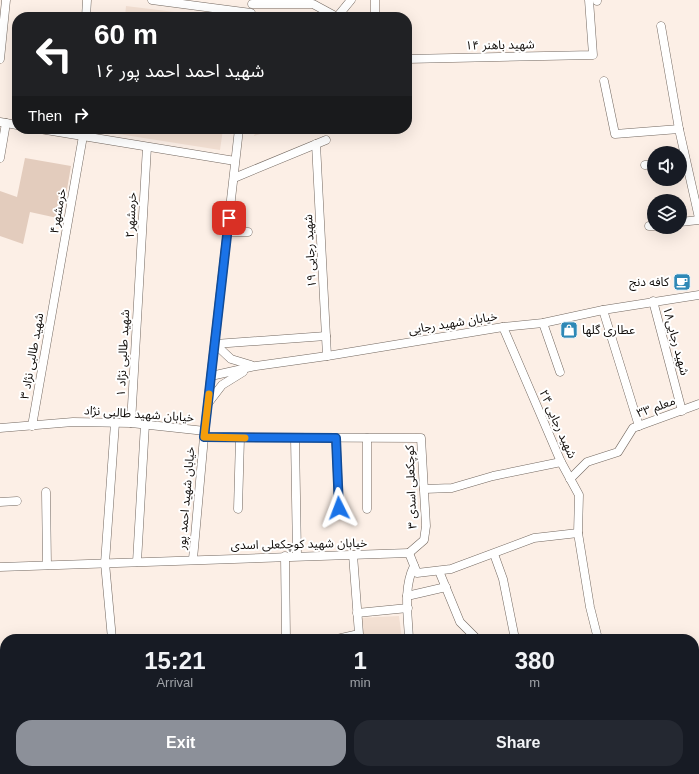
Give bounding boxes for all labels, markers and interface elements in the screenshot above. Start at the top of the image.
text: 60 m [94,19,158,50]
icon: left [28,28,80,80]
street label: شهید باهنر ۱۴ [465,37,535,53]
text: شهید احمد احمد پور ۱۶ [94,61,264,81]
icon: right [70,104,92,126]
text: Then [28,107,62,124]
map controls [647,146,687,234]
button: sound [647,146,687,186]
street label: خرمشهر۴ [47,187,69,235]
street label: خرمشهر۲ [123,192,139,238]
button: layers [647,194,687,234]
pin [212,201,246,235]
icon: arrive [218,207,240,229]
street label: شهید رجایی ۱۹ [301,214,319,288]
cafe icon: کافه دنج [672,272,692,292]
place label: کافه دنج [629,275,670,291]
street label: شهید رجایی۱۸ [660,305,692,377]
street label: شهید طالبی نژاد ۱ [114,309,132,397]
street label: خیابان شهید رجایی [408,309,499,337]
street label: شهید طالبی نژاد ۳ [18,312,47,400]
shop icon: عطاری گلها [559,320,579,340]
place label: عطاری گلها [582,323,635,337]
street label: شهید رجایی ۲۴ [537,388,579,461]
street label: معلم ۳۳ [635,394,678,422]
street label: خیابان شهید طالبی نژاد [84,403,194,425]
street label: کوچکعلی اسدی ۳ [403,444,420,529]
street label: خیابان شهید احمد پور [174,446,199,551]
position arrow [318,487,360,529]
street label: خیابان شهید کوچکعلی اسدی [231,536,367,553]
text: 15:21 [144,647,206,674]
text: 1 [353,647,367,674]
text: 380 [515,647,555,674]
text: Arrival [156,675,193,690]
text: min [350,675,371,690]
text: m [529,675,540,690]
button: Exit [16,720,346,766]
button: Share [354,720,683,766]

